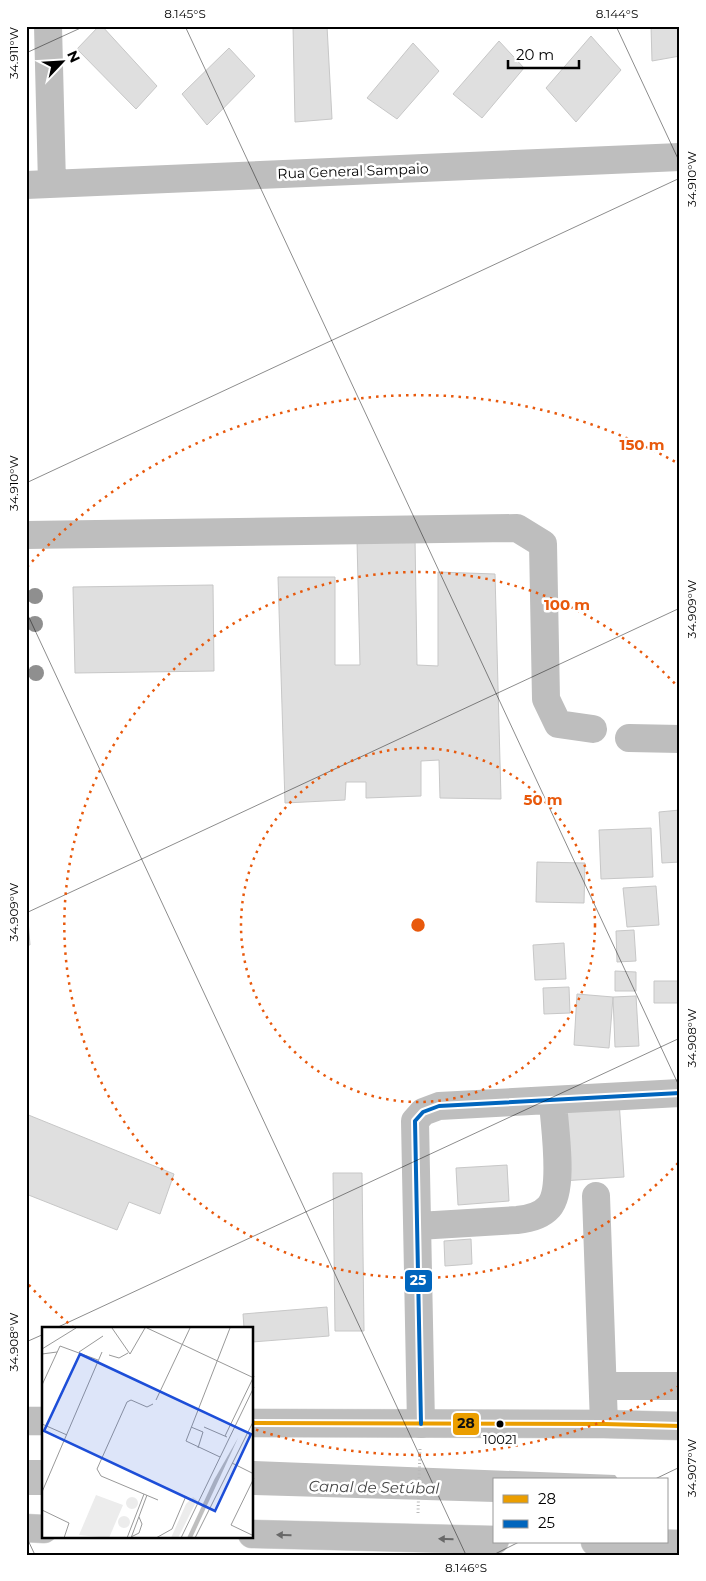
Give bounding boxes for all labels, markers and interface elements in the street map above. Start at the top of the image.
text: 8.145°S [164,6,206,21]
text: 8.144°S [596,6,638,21]
text: 34.911°W [6,27,21,79]
north arrow [38,38,88,88]
scale bar [508,38,580,70]
text: 20 m [516,45,554,64]
text: N [63,48,84,65]
text: 34.910°W [684,151,699,207]
street label: Rua General Sampaio [277,159,429,183]
text: 150 m [620,435,664,454]
text: 34.910°W [6,455,21,511]
text: 34.909°W [684,580,699,638]
text: 100 m [544,595,590,614]
text: 50 m [523,790,563,809]
text: 34.909°W [6,883,21,941]
centre of rings [409,916,427,934]
text: 34.908°W [684,1008,699,1068]
line badge: 25 [404,1269,433,1293]
text: 25 [410,1271,426,1289]
text: 34.908°W [6,1312,21,1372]
inset map [42,1327,254,1538]
line badge: 28 [452,1412,480,1436]
text: 28 [457,1414,475,1432]
marker: 10021 [495,1419,505,1429]
place label: 10021 [483,1431,517,1447]
text: 34.907°W [684,1439,699,1497]
water label: Canal de Setúbal [308,1476,440,1498]
legend [493,1478,668,1544]
text: 28 [538,1489,556,1508]
text: 25 [538,1513,555,1532]
one-way arrow [275,1531,291,1539]
one-way arrow [438,1535,454,1543]
text: 8.146°S [445,1560,487,1575]

